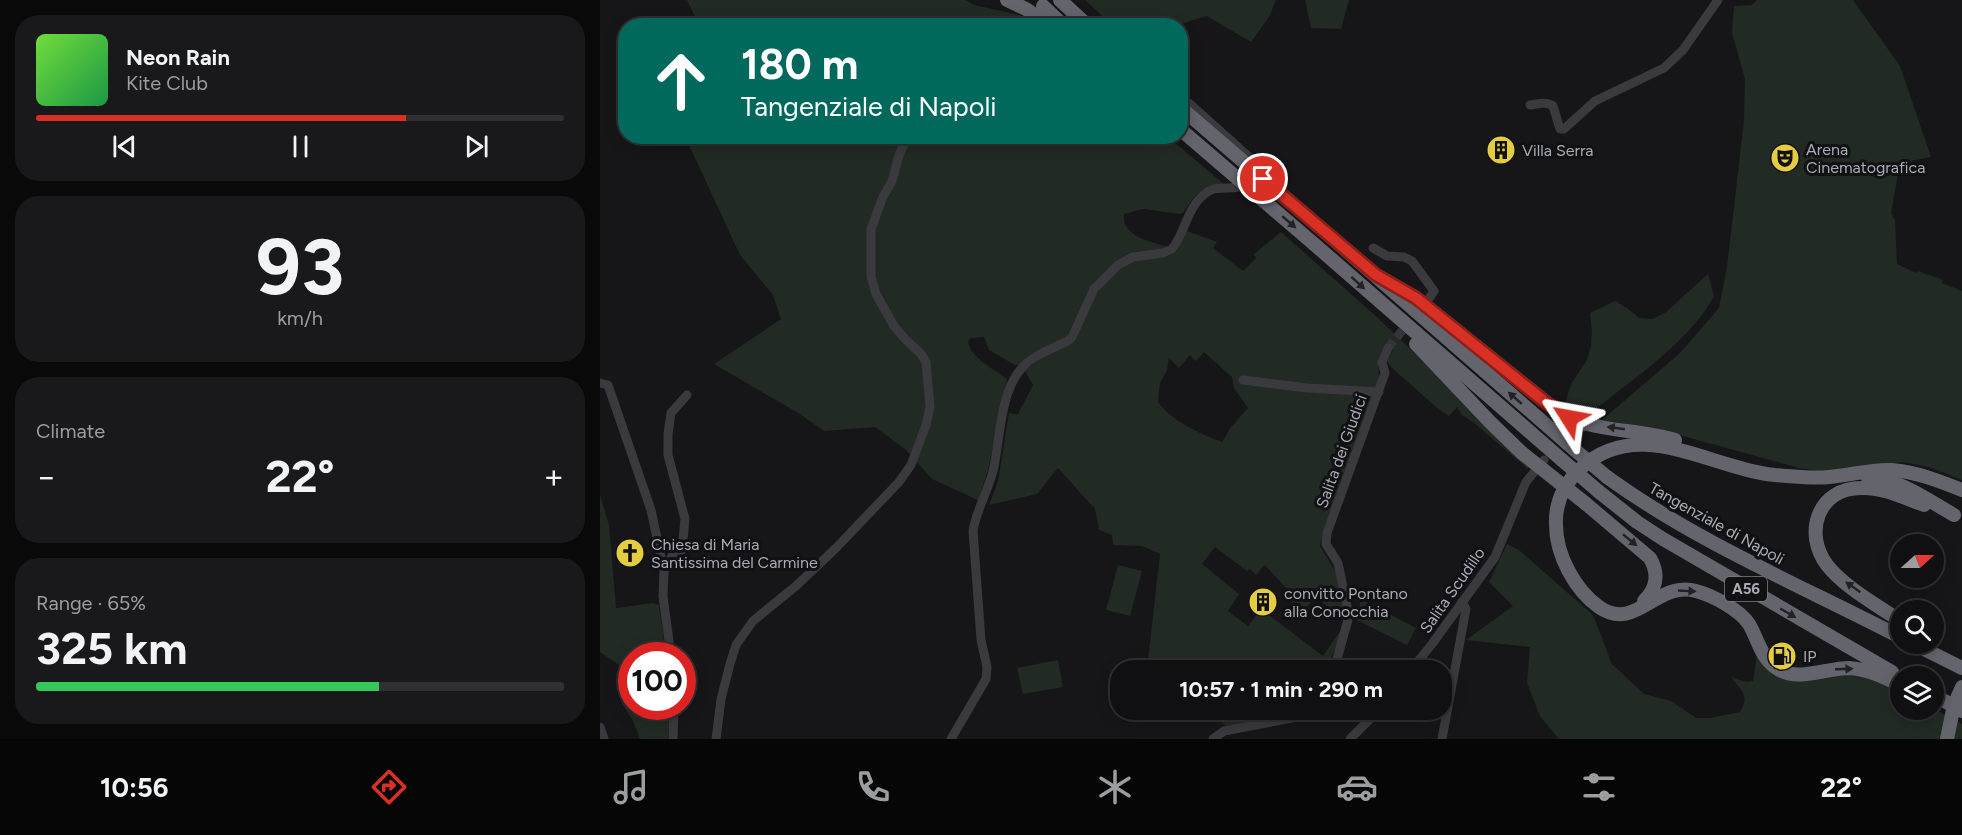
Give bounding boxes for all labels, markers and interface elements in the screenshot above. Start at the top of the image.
text: 180 m [741,39,858,90]
icon: ahead [642,42,720,120]
text: Neon Rain [126,44,230,71]
text: Kite Club [126,71,208,95]
text: Tangenziale di Napoli [741,90,997,123]
icon: previous [108,130,141,163]
icon: pause [284,130,317,163]
icon: next [460,130,493,163]
building icon: Villa Serra [1485,134,1517,166]
place label: Arena Cinematografica [1806,140,1925,177]
place label: Villa Serra [1522,141,1594,160]
theatre icon: Arena Cinematografica [1769,142,1801,174]
pin [1237,153,1288,204]
icon: arrive [1246,162,1279,195]
one-way arrow [1281,215,1296,228]
text: 93 [256,220,344,314]
one-way arrow [1350,276,1365,289]
text: km/h [277,306,323,330]
position arrow [1537,386,1601,450]
street label: Salita dei Giudici [1312,392,1371,511]
one-way arrow [1508,392,1523,405]
text: Climate [36,419,105,443]
one-way arrow [1607,424,1626,433]
text: 22° [265,449,335,503]
text: − [36,457,57,496]
text: + [543,457,564,496]
street label: Tangenziale di Napoli [1646,478,1788,568]
one-way arrow [1623,533,1638,546]
north arrow [1890,534,1944,588]
map controls [1890,534,1944,720]
place label: Chiesa di Maria Santissima del Carmine [651,535,818,572]
church icon: Chiesa di Maria Santissima del Carmine [614,537,646,569]
street label: Salita Scudillo [1416,544,1489,637]
road number: A56 [1725,577,1767,601]
one-way arrow [1845,581,1861,593]
place label: convitto Pontano alla Conocchia [1284,584,1408,621]
building icon: convitto Pontano alla Conocchia [1247,586,1279,618]
one-way arrow [1677,586,1696,595]
text: Range · 65% [36,591,146,615]
button: search [1890,600,1944,654]
one-way arrow [1780,608,1797,618]
text: 325 km [36,621,187,675]
fuel station icon: IP [1766,640,1798,672]
speed limit sign: 100 [618,642,696,720]
place label: IP [1803,647,1817,666]
one-way arrow [1835,664,1854,674]
button: layers [1890,666,1944,720]
text: 10:57 · 1 min · 290 m [1179,676,1383,703]
icon: directions [368,766,410,808]
icon: music [610,766,652,808]
icon: phone [852,766,894,808]
icon: climate [1094,766,1136,808]
icon: car [1336,766,1378,808]
icon: filters [1578,766,1620,808]
text: 10:56 [100,771,168,804]
text: 22° [1820,771,1862,804]

